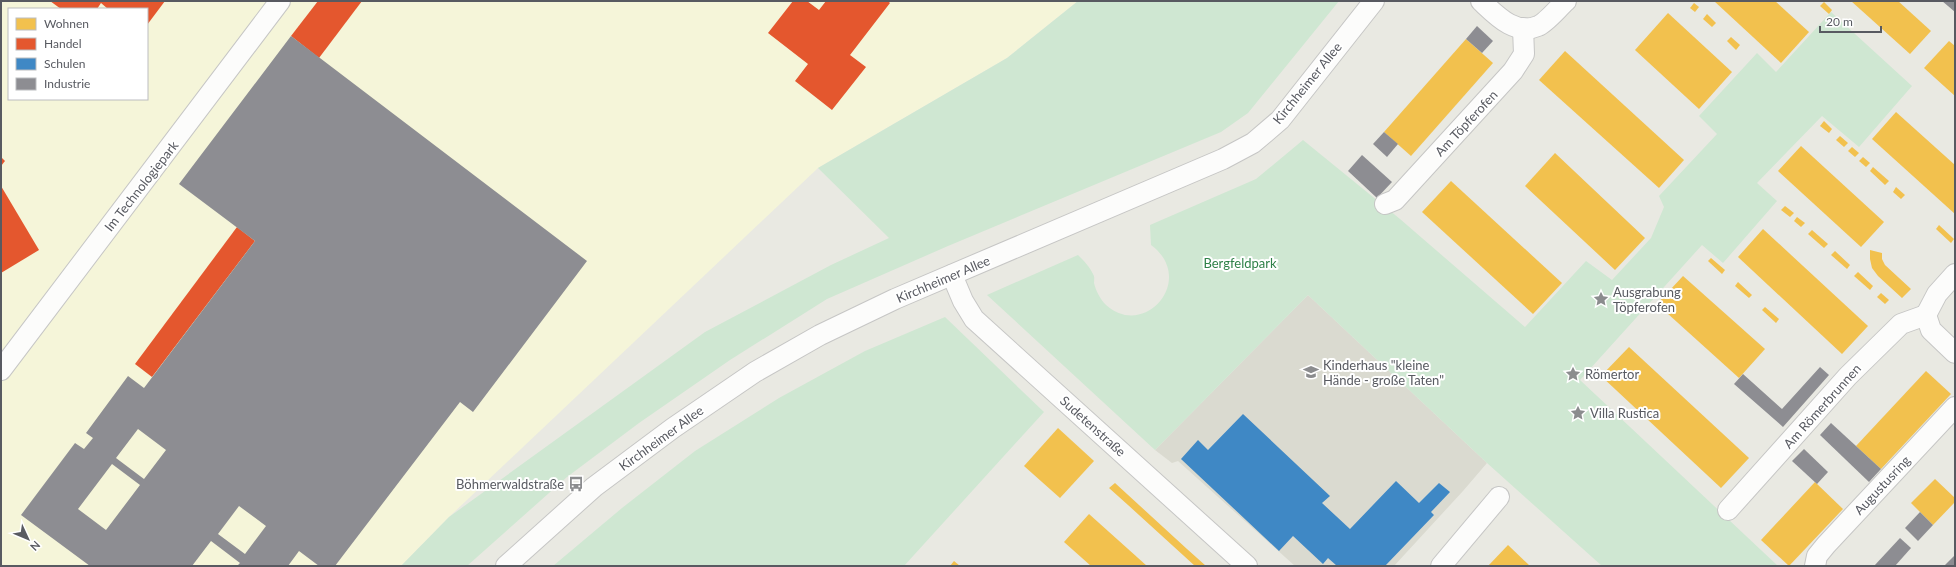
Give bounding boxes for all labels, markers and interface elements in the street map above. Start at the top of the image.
legend [8,8,148,100]
scale bar [1820,8,1881,34]
text: 20 m [1826,14,1853,29]
text: Wohnen [44,16,89,31]
text: Handel [44,36,82,51]
street label: Kirchheimer Allee [1269,39,1345,127]
text: Schulen [44,56,85,71]
text: Industrie [44,76,90,91]
street label: Am Töpferofen [1431,87,1501,159]
street label: Im Technologiepark [101,137,182,234]
street label: Kirchheimer Allee [894,252,992,306]
park label: Bergfeldpark [1203,255,1277,271]
place label: Ausgrabung Töpferofen [1613,284,1681,315]
place icon: Ausgrabung Töpferofen [1592,290,1610,308]
place label: Kinderhaus "kleine Hände - große Taten" [1323,357,1444,388]
street label: Am Römerbrunnen [1780,360,1864,452]
school or university icon: Kinderhaus "kleine Hände - große Taten" [1302,363,1320,381]
place icon: Römertor [1564,365,1582,383]
place label: Römertor [1585,366,1639,382]
street label: Sudetenstraße [1057,392,1129,460]
street label: Kirchheimer Allee [616,402,706,474]
place icon: Villa Rustica [1569,404,1587,422]
place label: Villa Rustica [1590,405,1659,421]
street label: Augustusring [1851,452,1914,518]
bus stop icon: Böhmerwaldstraße [567,475,585,493]
place label: Böhmerwaldstraße [456,476,564,492]
north arrow [8,519,48,559]
text: N [28,539,43,554]

